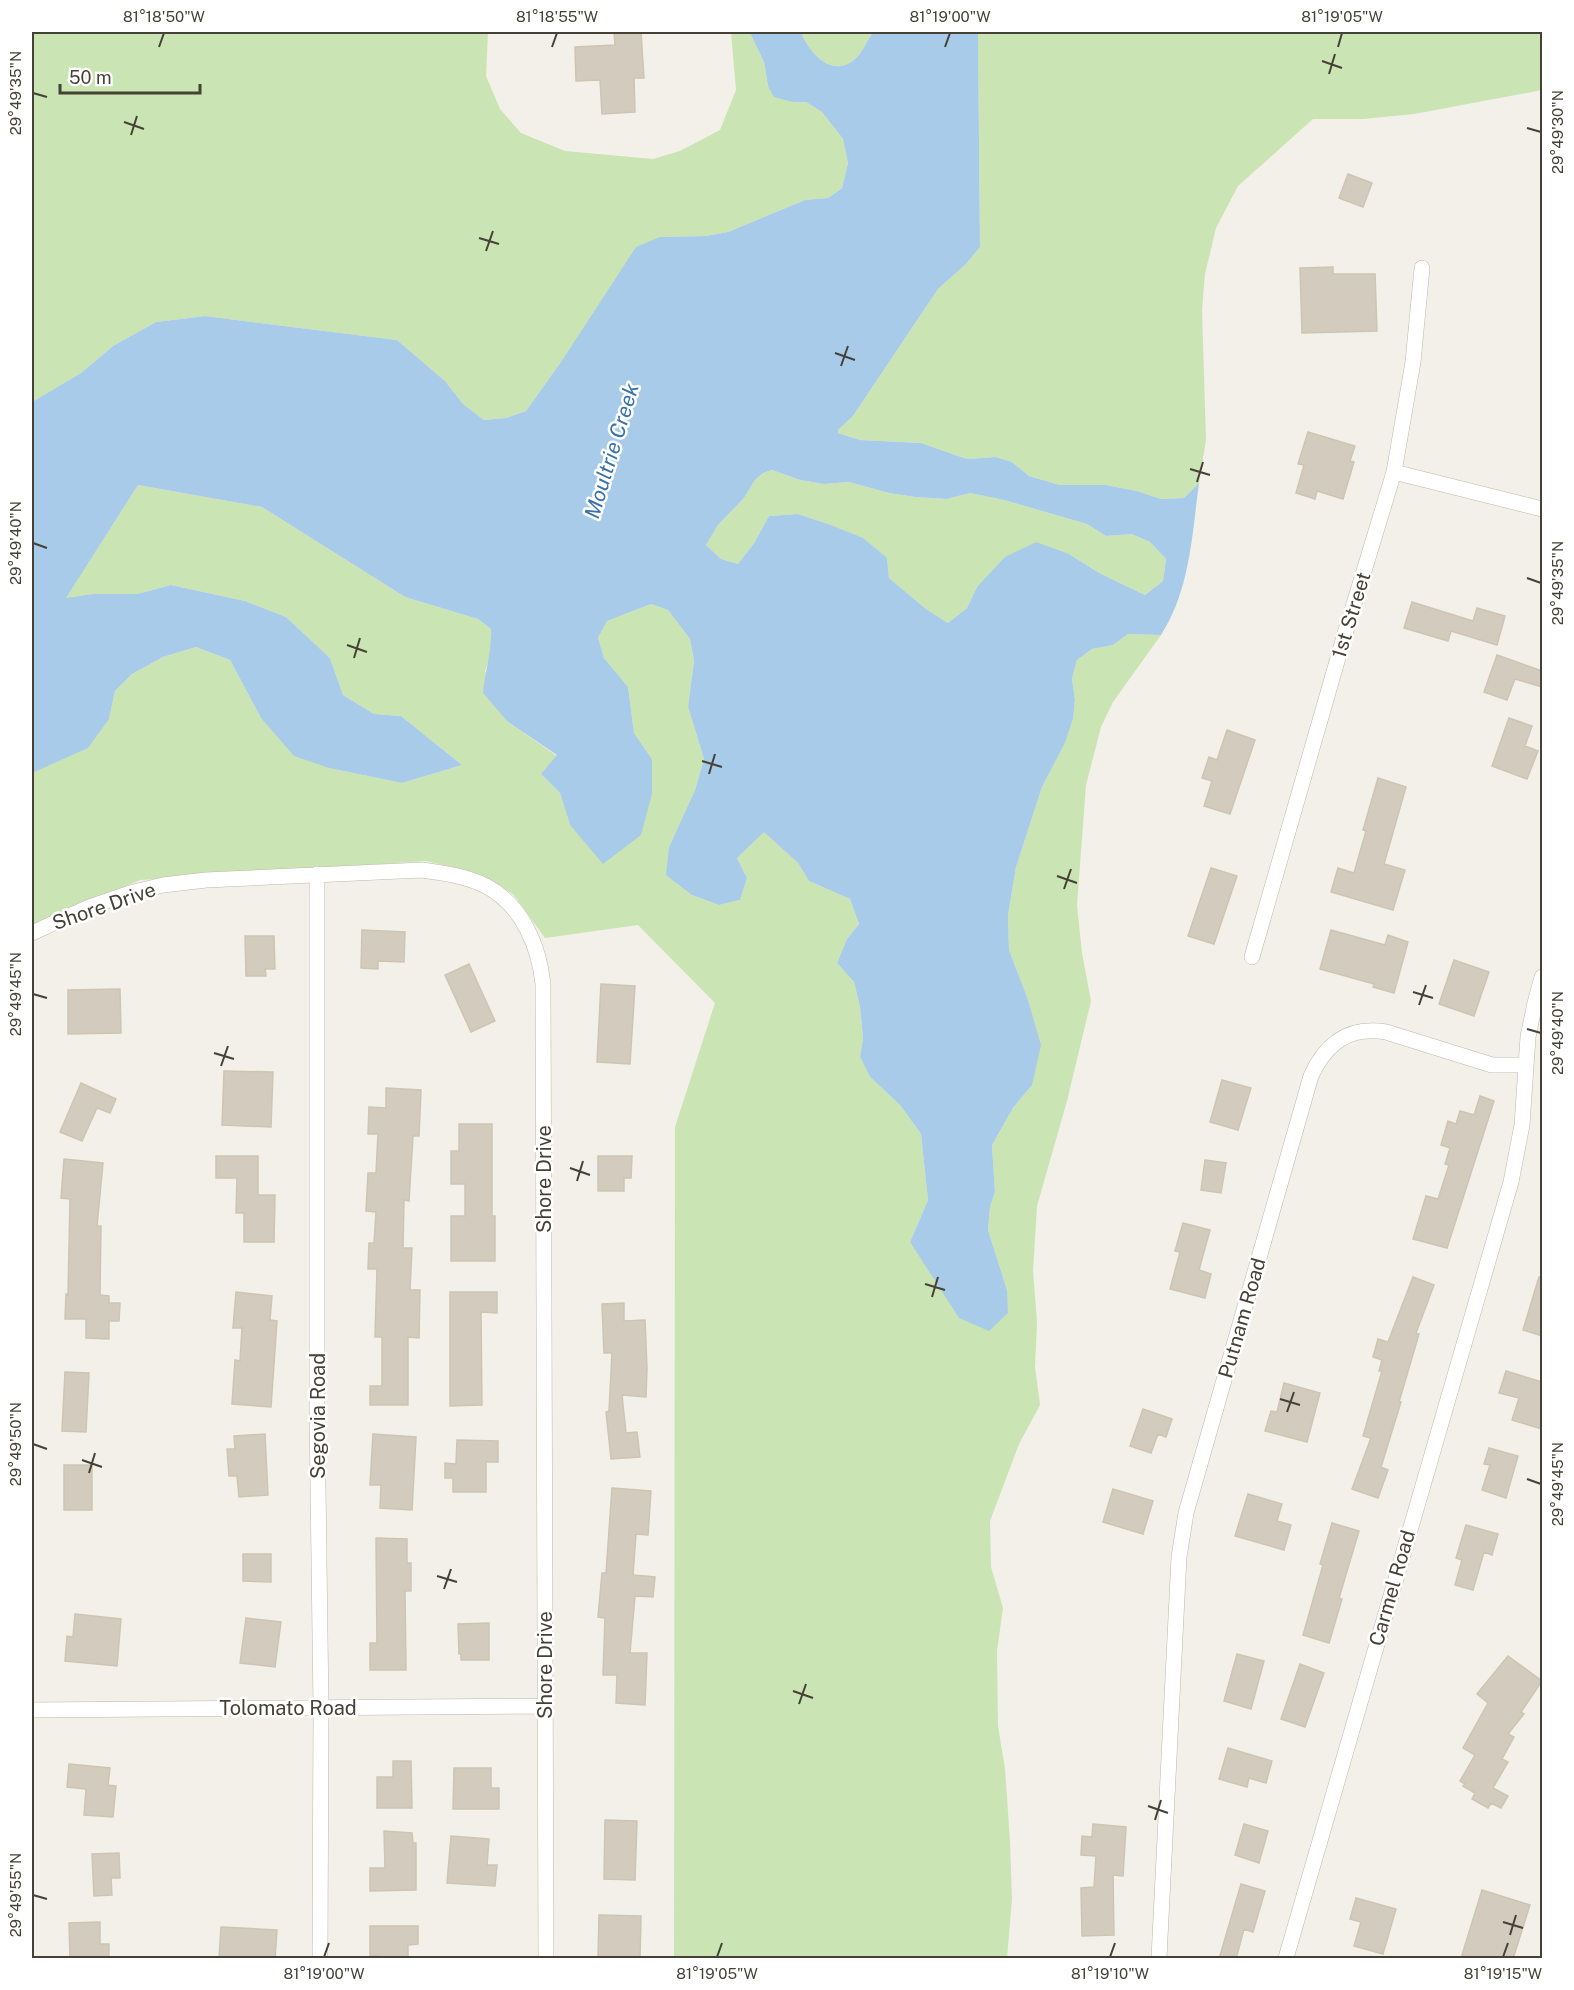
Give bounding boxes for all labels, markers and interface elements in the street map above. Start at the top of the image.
text: 81°18'50"W [123,8,205,25]
text: 81°18'55"W [516,8,598,25]
text: 81°19'00"W [910,8,990,25]
text: 81°19'05"W [1301,8,1383,25]
text: 29°49'35"N [7,51,24,135]
scale bar [60,57,200,95]
text: 50 m [69,67,112,88]
text: 29°49'30"N [1549,90,1566,174]
water label: Moultrie Creek [579,380,644,521]
text: 29°49'40"N [7,501,24,585]
text: 29°49'35"N [1549,541,1566,625]
street label: 1st Street [1327,569,1375,661]
street label: Shore Drive [49,877,159,935]
text: 29°49'45"N [7,952,24,1036]
text: 29°49'40"N [1549,991,1566,1075]
street label: Shore Drive [532,1125,556,1233]
street label: Putnam Road [1213,1255,1271,1381]
street label: Segovia Road [306,1353,330,1479]
text: 29°49'50"N [7,1402,24,1486]
text: 29°49'45"N [1549,1442,1566,1526]
street label: Carmel Road [1364,1527,1420,1649]
street label: Shore Drive [533,1611,557,1719]
street label: Tolomato Road [219,1696,357,1720]
text: 29°49'55"N [7,1853,24,1937]
text: 81°19'00"W [284,1965,364,1982]
text: 81°19'05"W [676,1965,758,1982]
text: 81°19'10"W [1071,1965,1149,1982]
text: 81°19'15"W [1464,1965,1542,1982]

